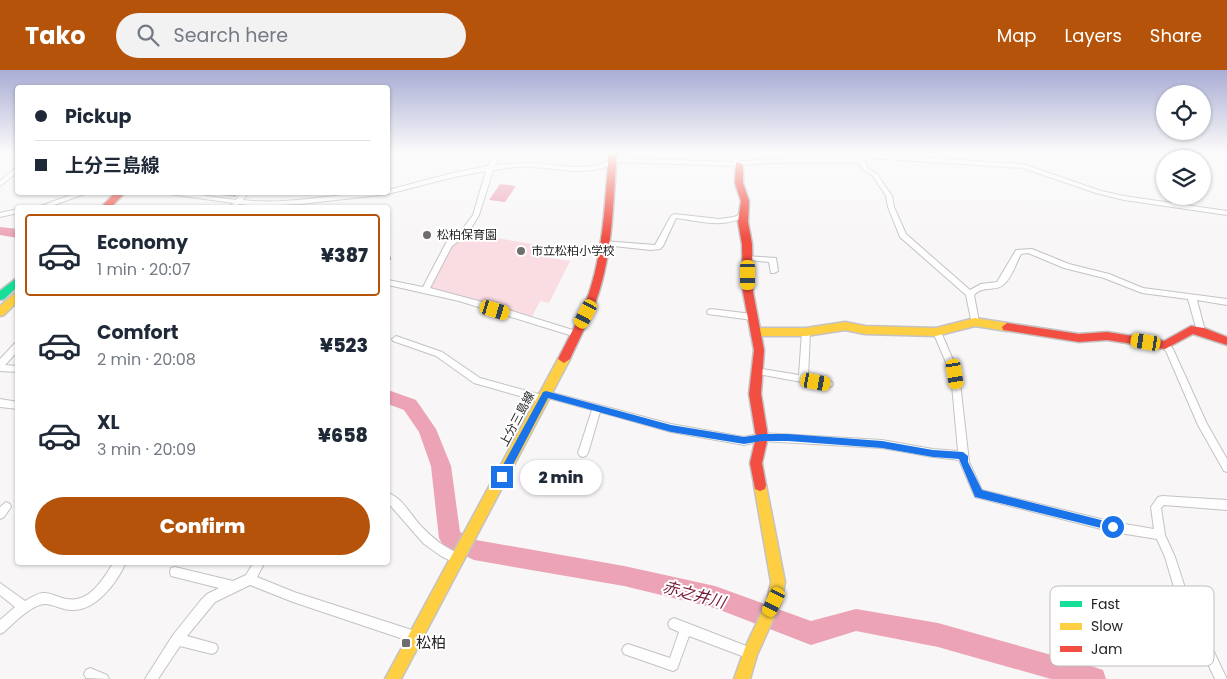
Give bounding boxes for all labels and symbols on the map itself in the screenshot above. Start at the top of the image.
place label: 松柏保育園 [437,226,497,243]
marker: 松柏保育園 [421,229,433,241]
place label: 市立松柏小学校 [531,242,615,259]
marker: 市立松柏小学校 [515,245,527,257]
car [740,260,755,290]
car [572,297,599,331]
car [478,298,511,322]
car [1130,332,1161,352]
car [945,358,964,390]
car [799,372,832,392]
street label: 上分三島線 [495,388,538,449]
callout: 2 min [520,460,602,494]
route end [491,466,513,488]
route start [1102,516,1124,538]
water label: 赤之井川 [660,575,730,614]
car [760,585,787,619]
legend [1050,586,1214,666]
text: Fast [1091,594,1120,614]
text: Slow [1091,616,1124,636]
place label: 松柏 [416,632,446,653]
marker: 松柏 [400,637,412,649]
text: Jam [1091,639,1122,659]

